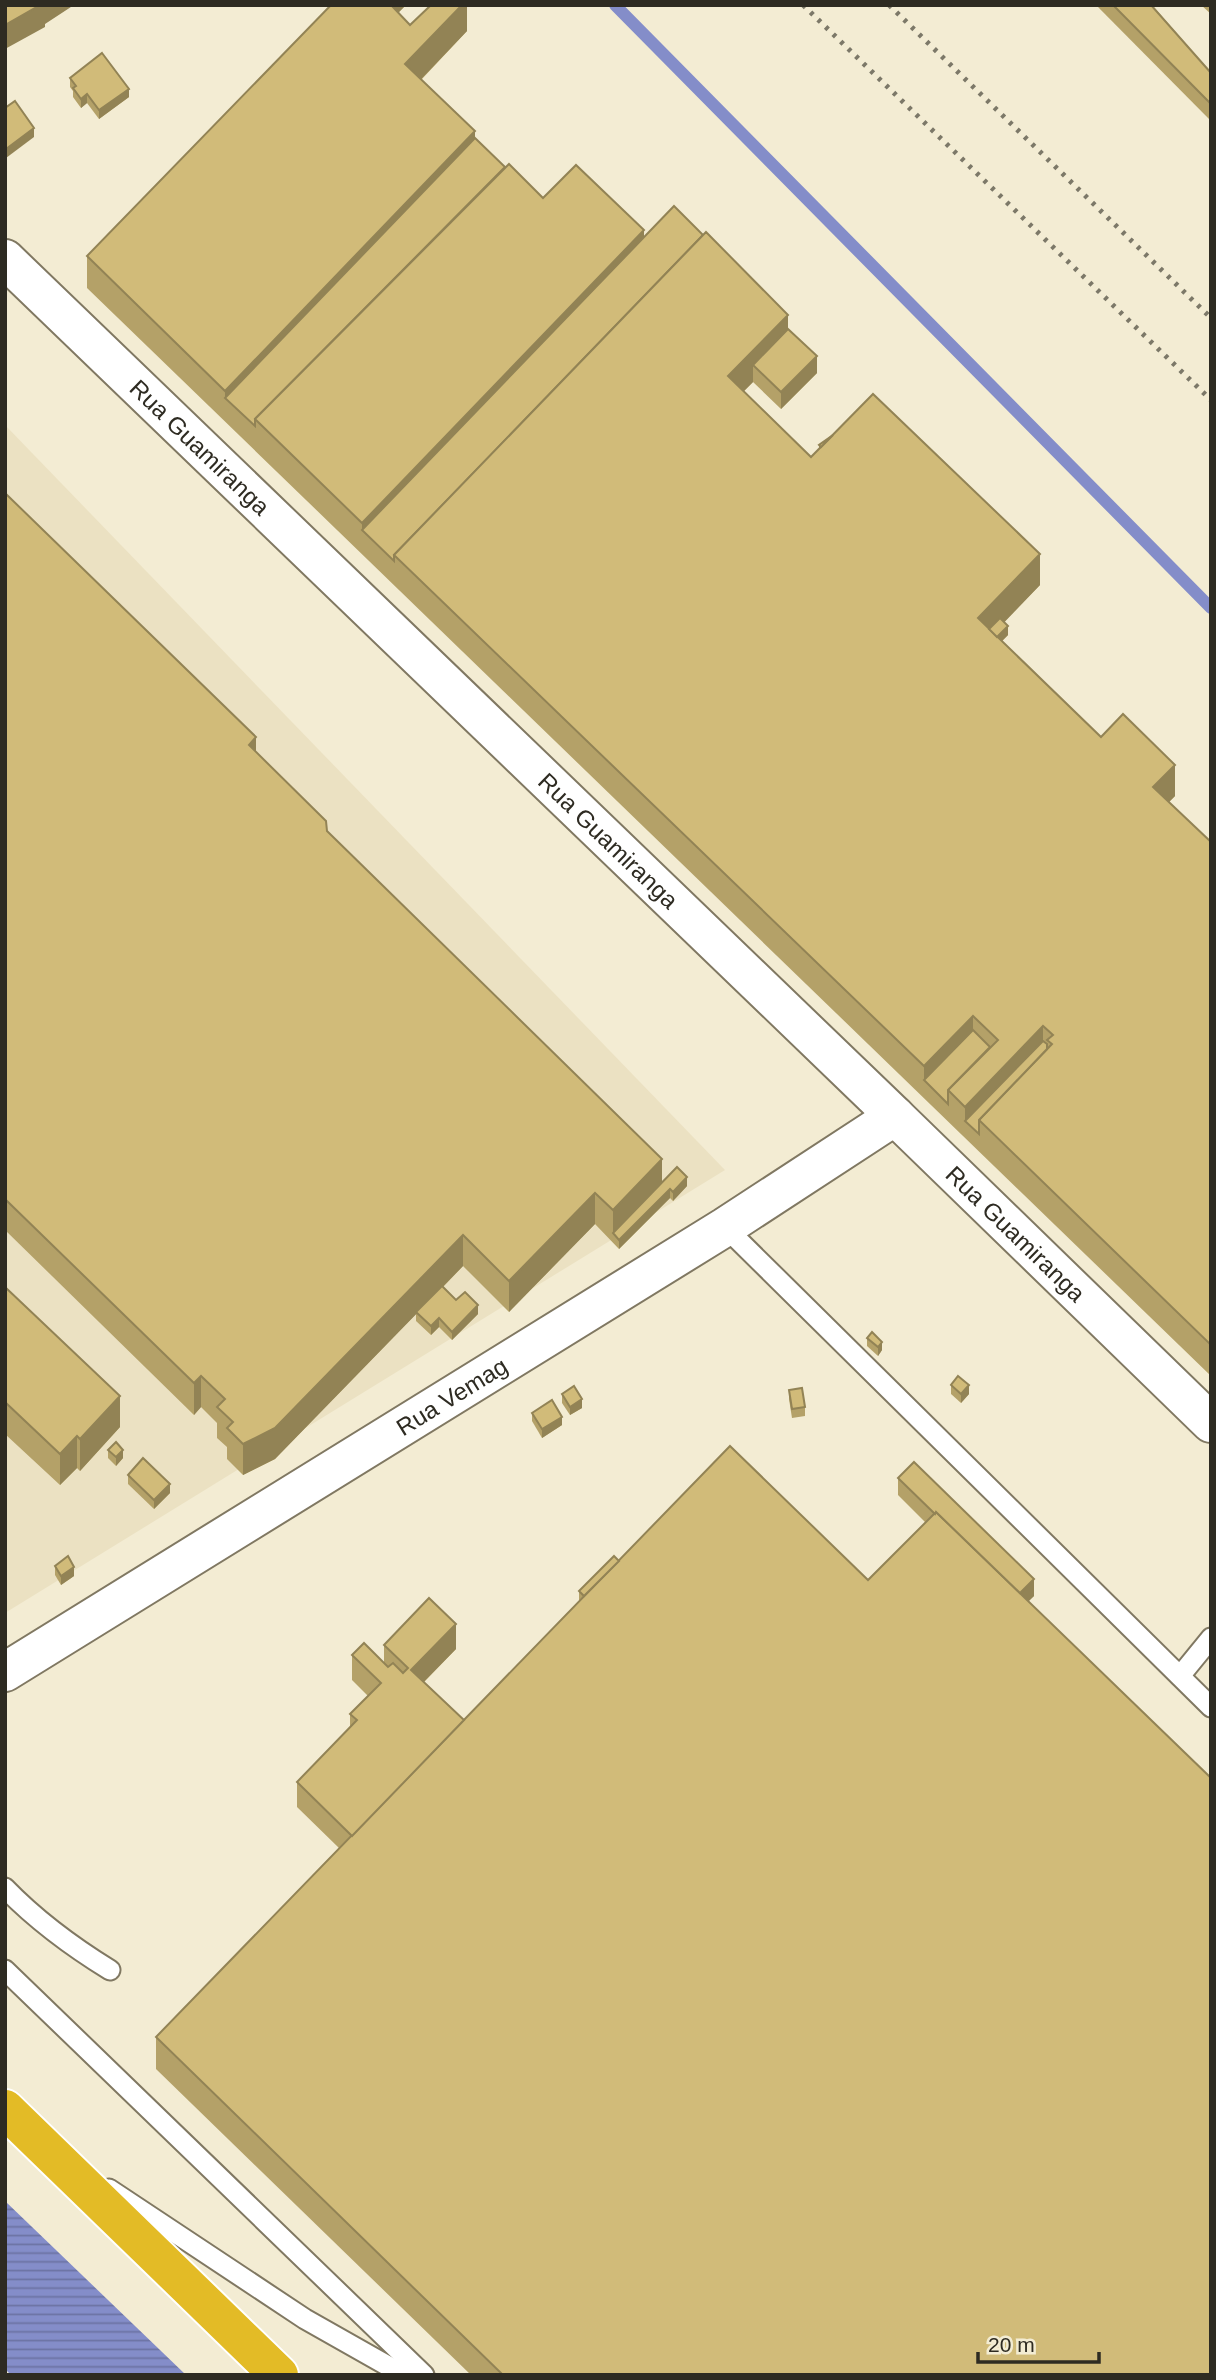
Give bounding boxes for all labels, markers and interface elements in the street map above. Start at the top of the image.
street label: Rua Guamiranga [125,374,276,521]
street label: Rua Guamiranga [533,767,684,914]
street label: Rua Guamiranga [941,1160,1091,1307]
street label: Rua Vemag [391,1352,512,1440]
scale bar [978,2320,1099,2364]
text: 20 m [988,2333,1035,2356]

